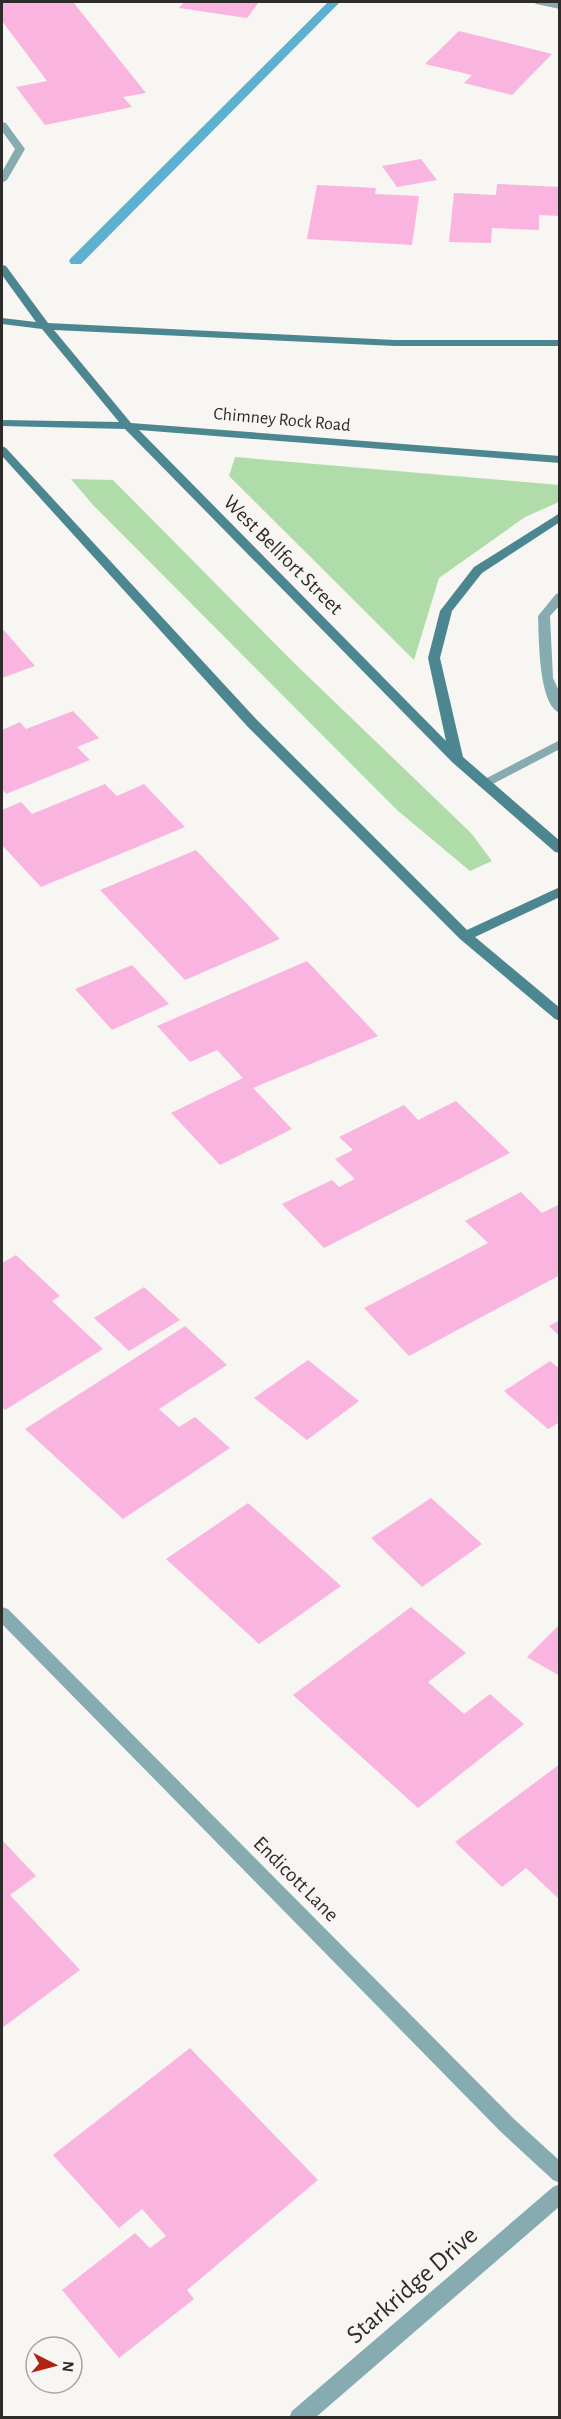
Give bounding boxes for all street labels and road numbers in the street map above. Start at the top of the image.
street label: Chimney Rock Road [213,405,351,435]
street label: West Bellfort Street [219,491,347,619]
street label: Endicott Lane [249,1832,343,1926]
street label: Starkridge Drive [342,2221,482,2349]

